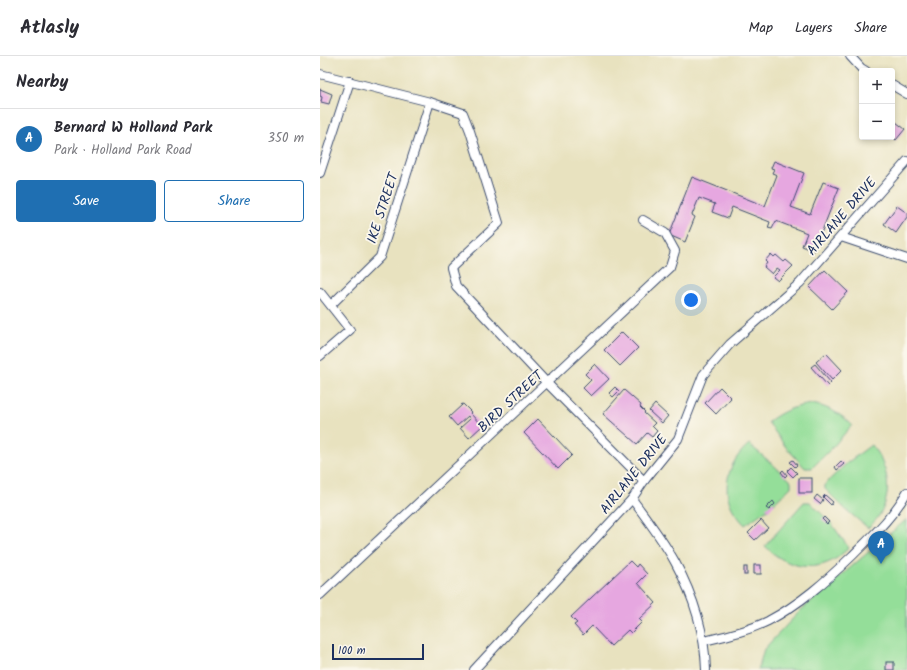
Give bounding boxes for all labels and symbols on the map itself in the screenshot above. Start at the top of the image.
street label: IKE STREET [361,169,405,247]
street label: AIRLANE DRIVE [801,172,883,261]
your location [681,290,701,310]
street label: BIRD STREET [473,364,550,438]
street label: AIRLANE DRIVE [595,429,674,519]
pin: A [868,531,894,564]
scale bar [332,642,424,661]

